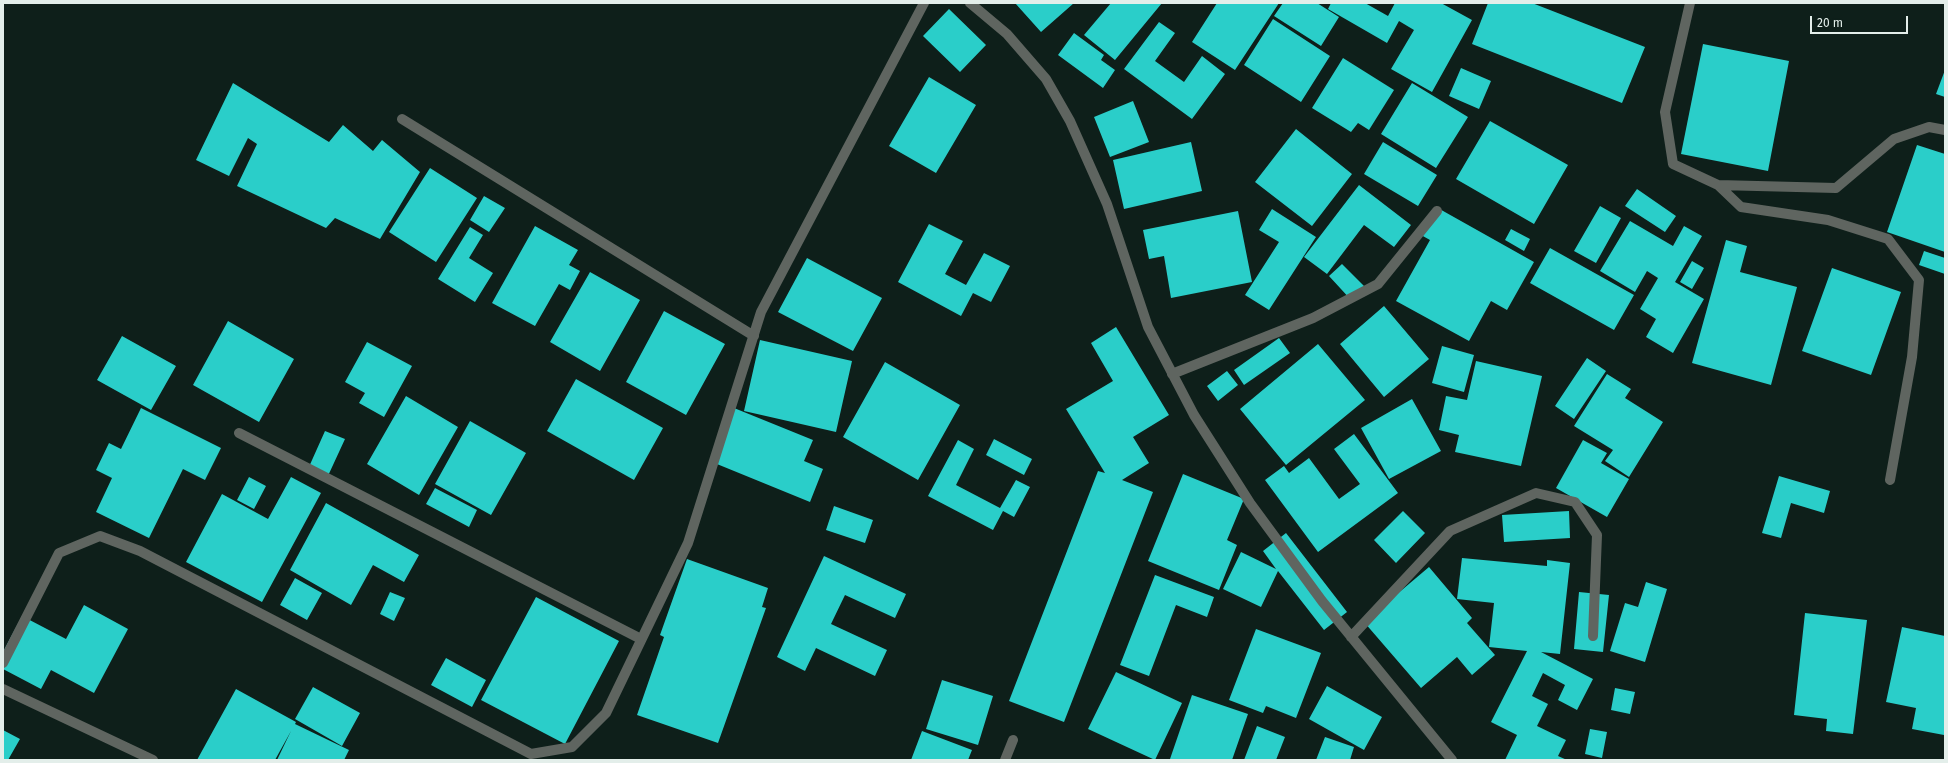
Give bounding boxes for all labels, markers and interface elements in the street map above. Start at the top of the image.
scale bar [1812,8,1910,34]
text: 20 m [1817,16,1843,30]

